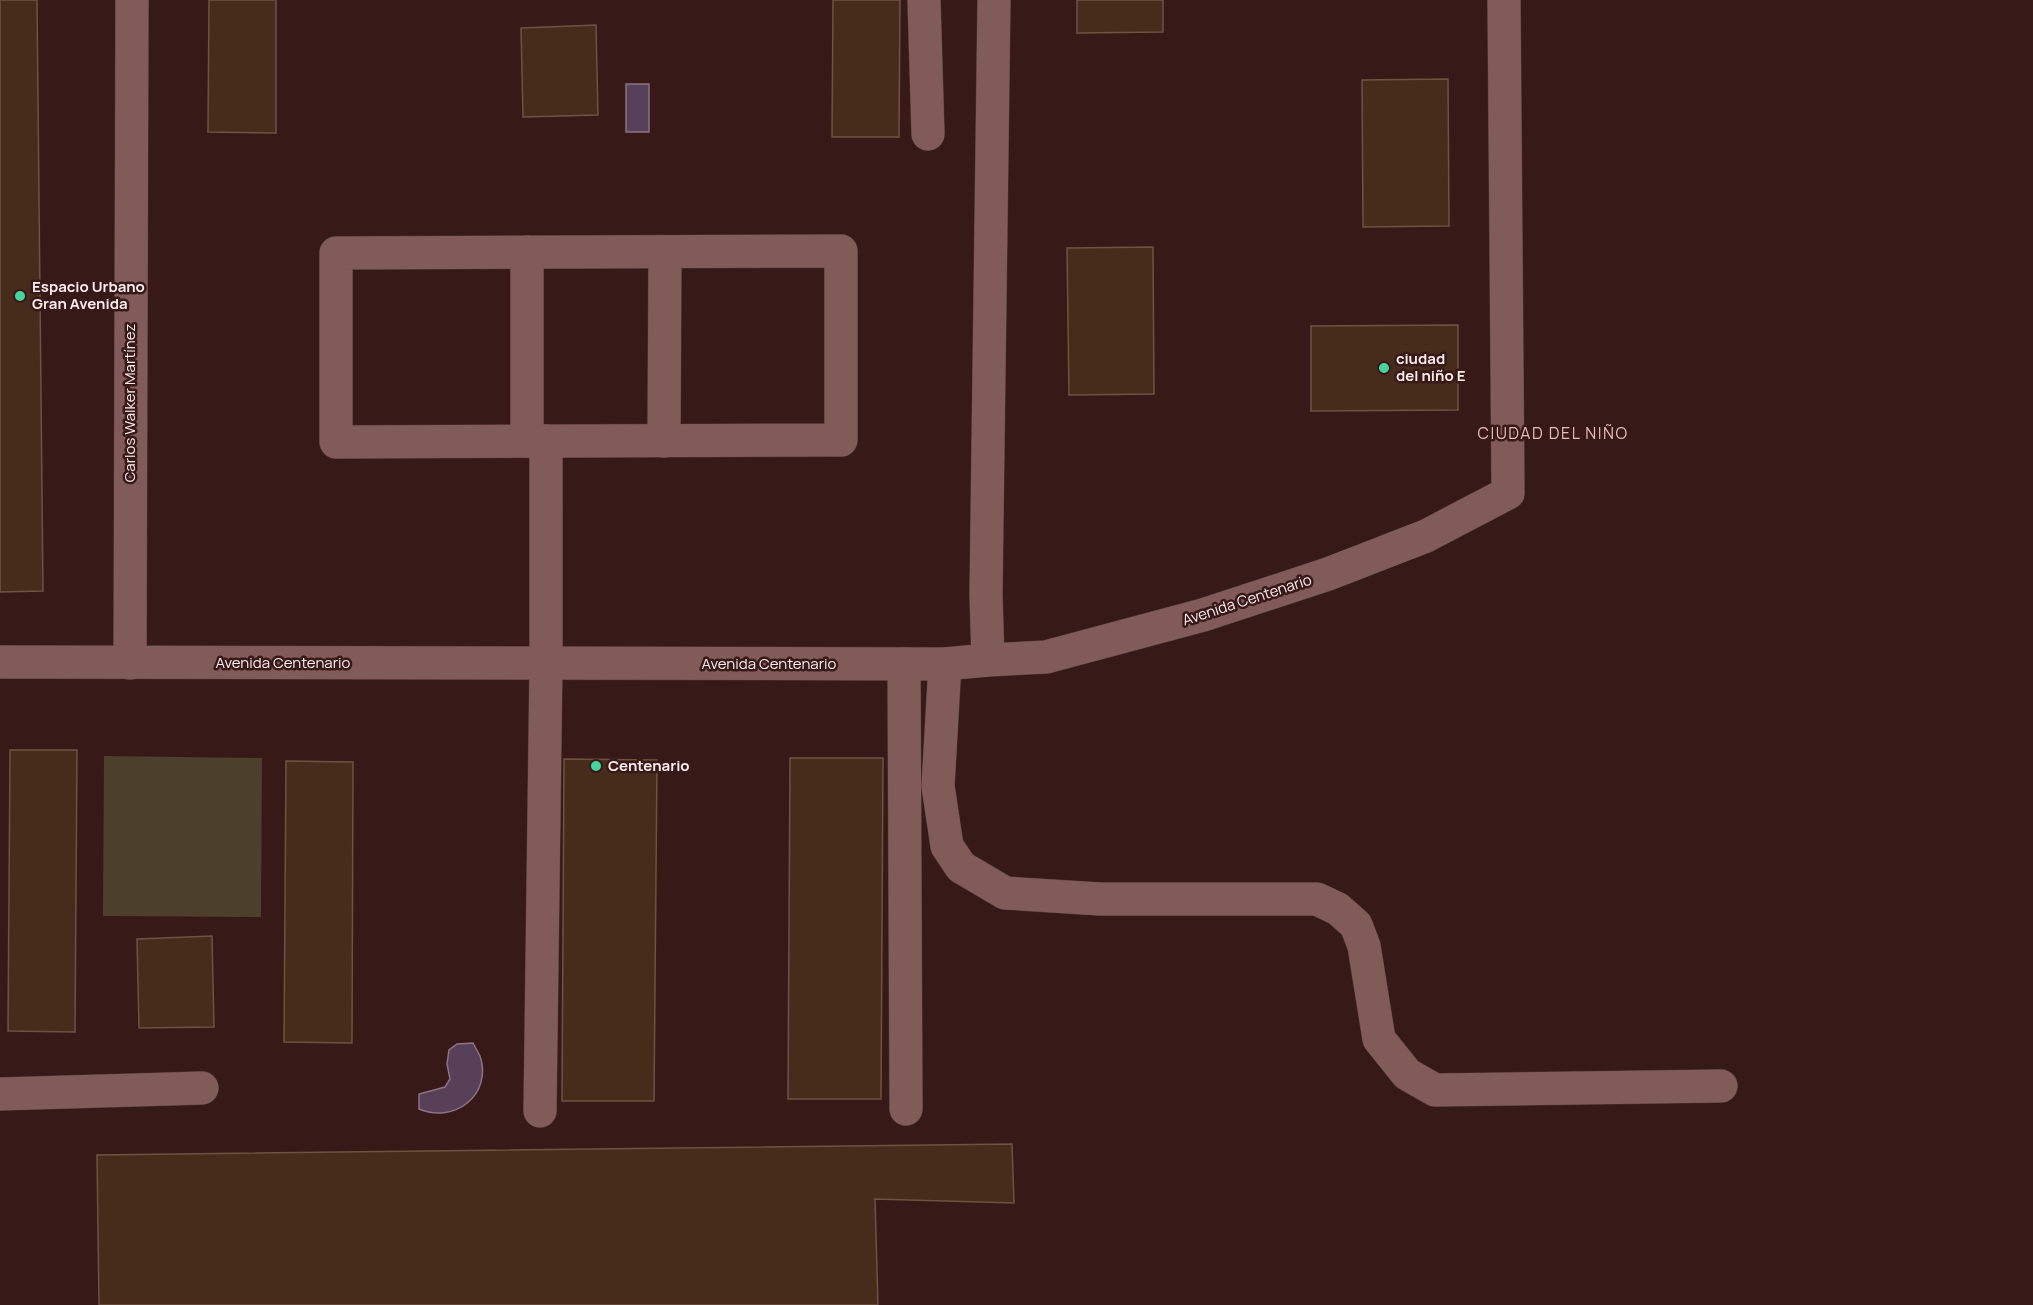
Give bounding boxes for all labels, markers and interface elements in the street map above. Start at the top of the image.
place label: Espacio Urbano Gran Avenida [32,276,145,314]
marker: Espacio Urbano Gran Avenida [13,289,27,303]
street label: Carlos Walker Martínez [119,324,140,482]
place label: ciudad del niño E [1396,348,1466,386]
marker: ciudad del niño E [1377,361,1391,375]
district label: CIUDAD DEL NIÑO [1477,422,1629,444]
street label: Avenida Centenario [1179,569,1314,630]
street label: Avenida Centenario [216,652,351,673]
street label: Avenida Centenario [702,653,837,674]
place label: Centenario [608,755,690,776]
marker: Centenario [589,759,603,773]

